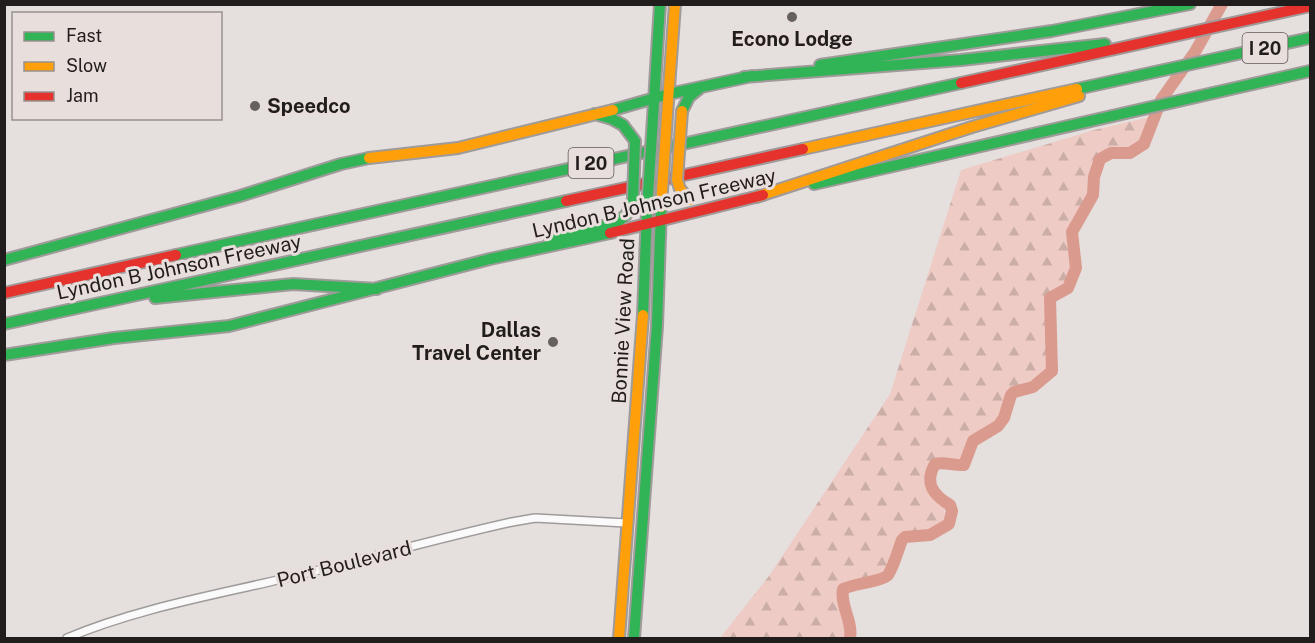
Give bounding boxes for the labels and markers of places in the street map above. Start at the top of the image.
marker: Econo Lodge [785,10,799,24]
place label: Econo Lodge [731,27,853,51]
place label: Speedco [267,94,351,118]
marker: Speedco [248,99,262,113]
place label: Dallas Travel Center [412,318,541,365]
marker: Dallas Travel Center [546,335,560,349]

